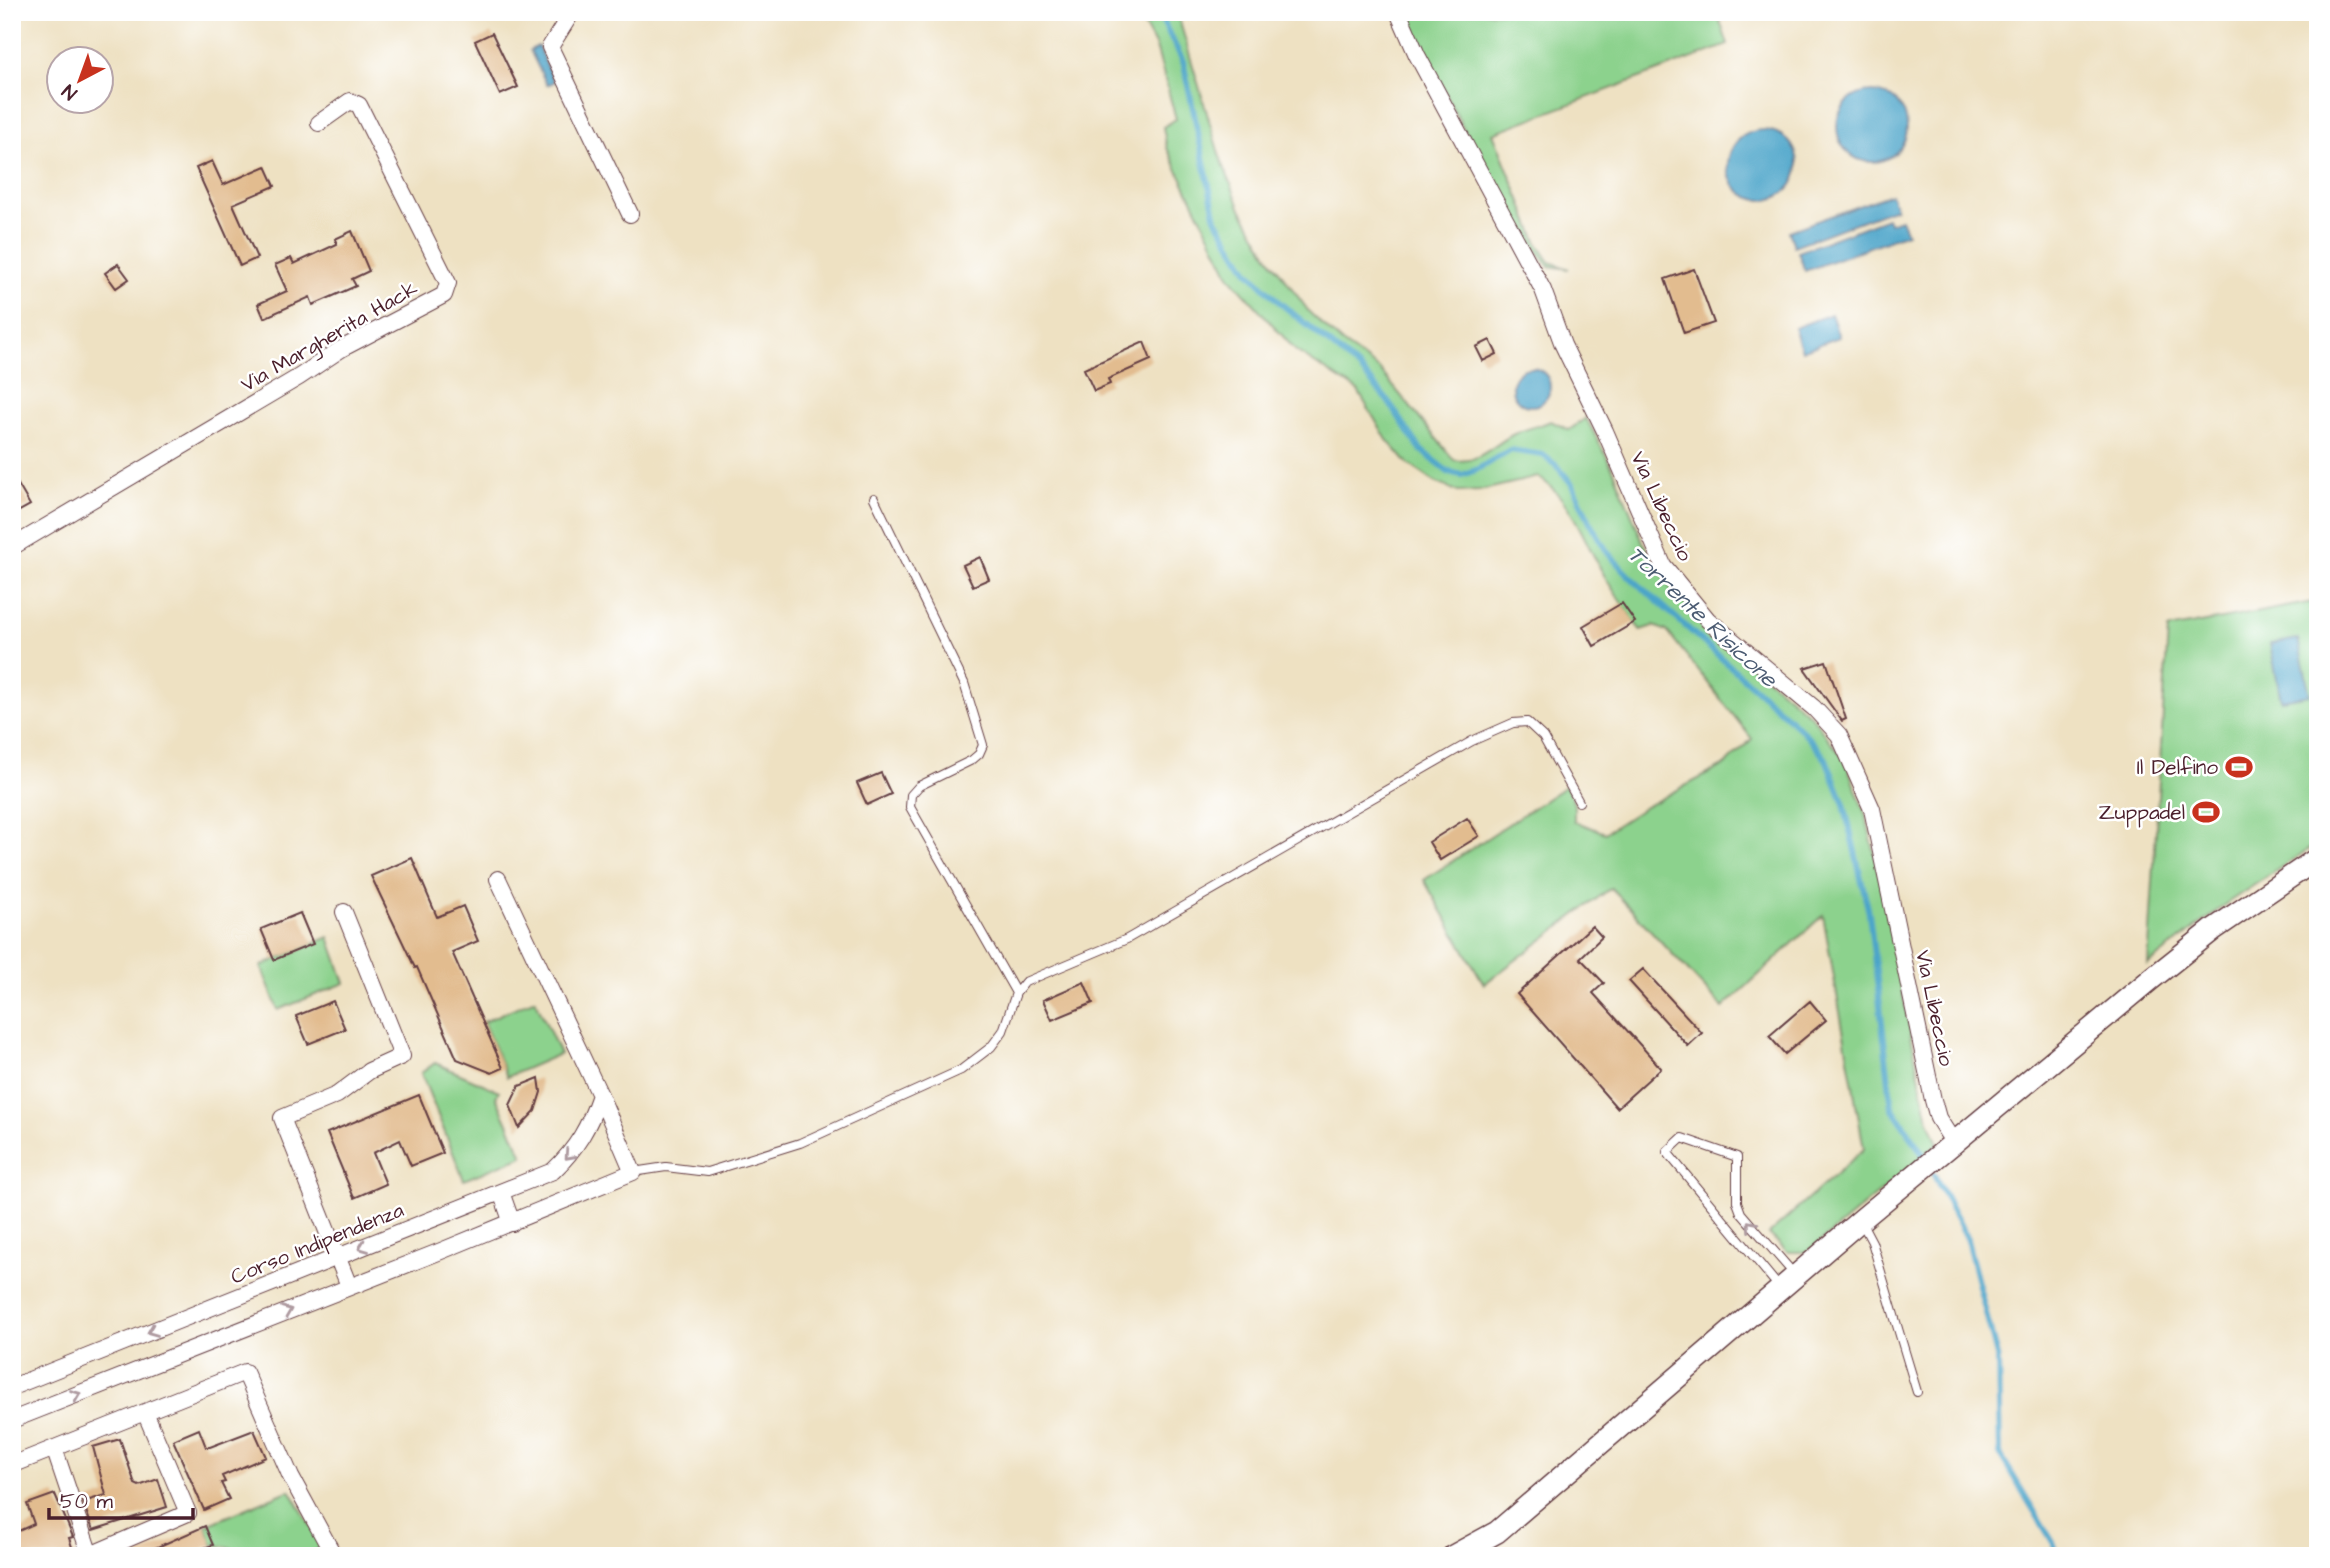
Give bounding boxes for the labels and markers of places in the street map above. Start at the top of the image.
sports icon: Il Delfino [2224,752,2254,782]
place label: Il Delfino [2137,753,2218,782]
sports icon: Zuppadel [2191,797,2221,827]
place label: Zuppadel [2098,798,2185,828]

